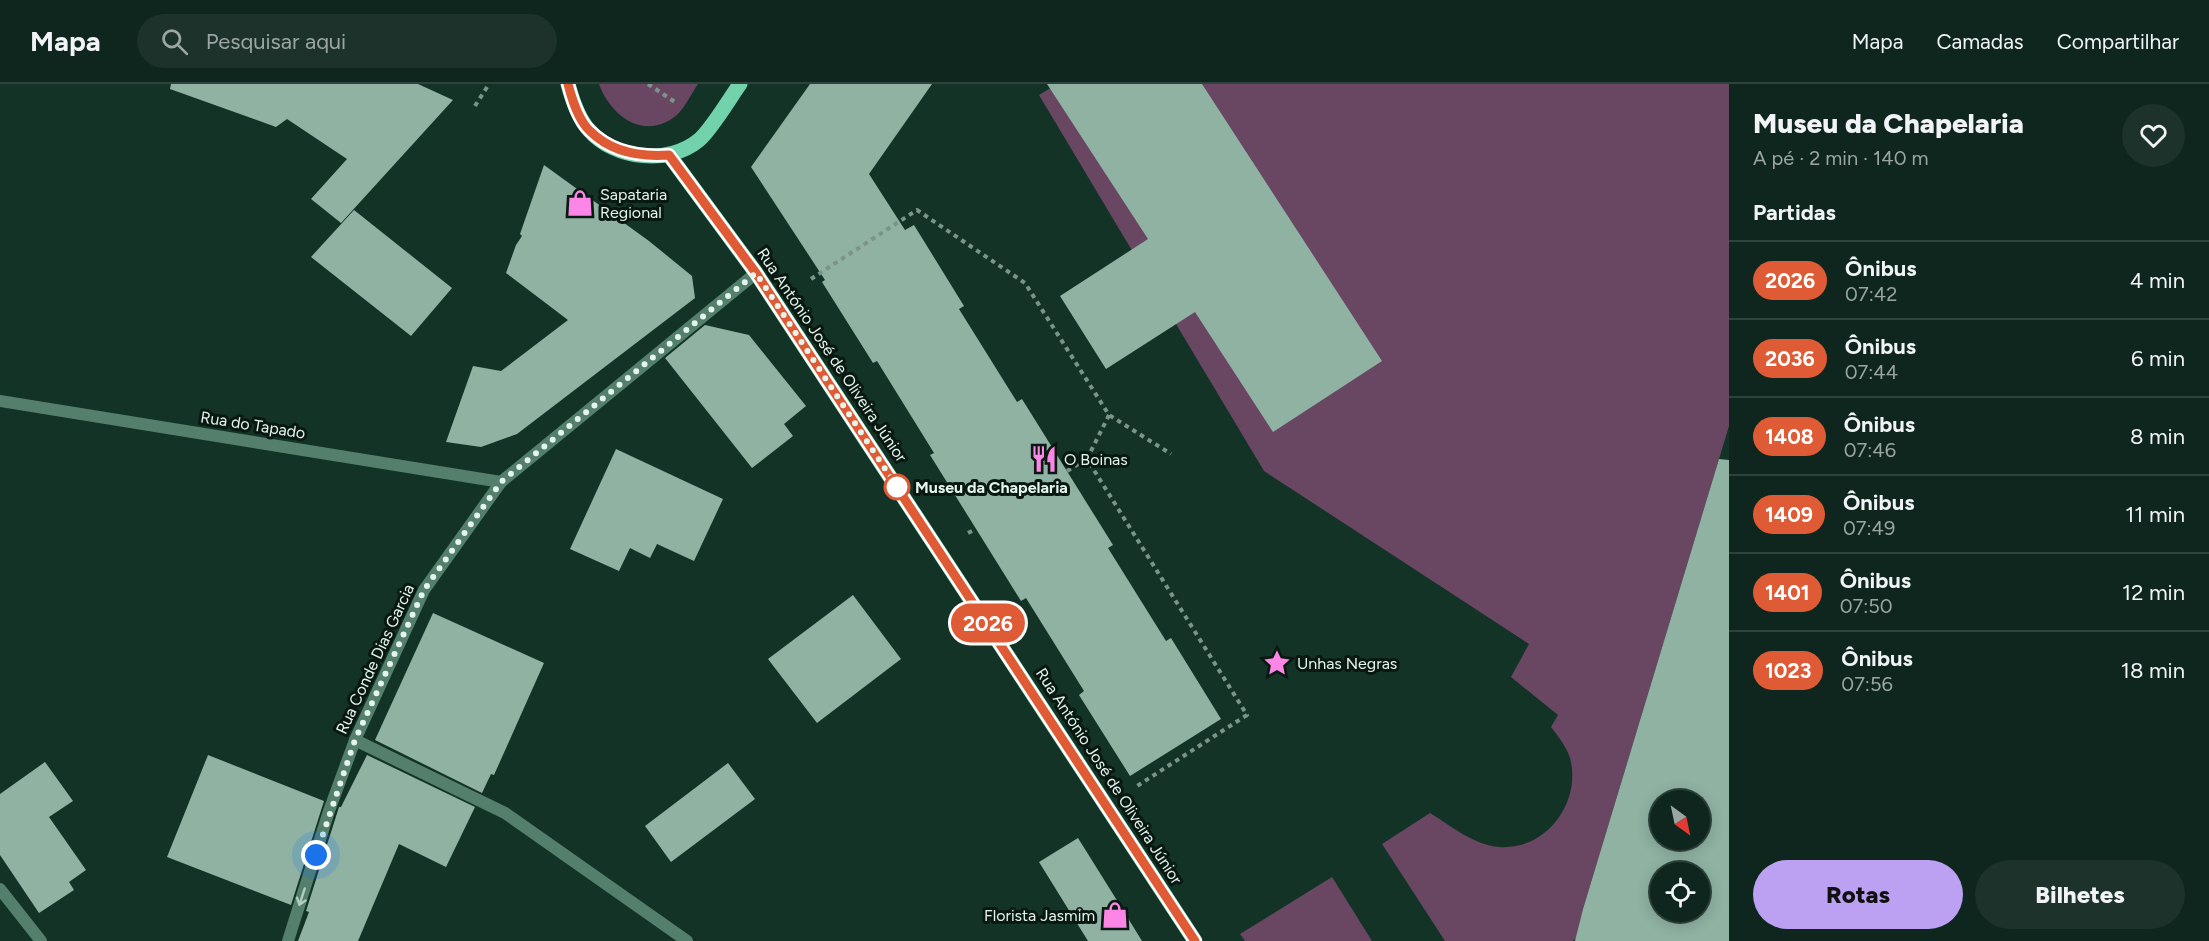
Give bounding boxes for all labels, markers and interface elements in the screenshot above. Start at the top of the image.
search box [137,14,557,68]
text: Mapa [30,24,101,58]
icon: search [158,25,191,58]
text: Pesquisar aqui [206,28,346,55]
text: Mapa [1852,29,1903,54]
text: Camadas [1936,29,2024,54]
text: Compartilhar [2057,29,2179,54]
button: heart [2122,104,2185,167]
text: Museu da Chapelaria [1753,106,2024,140]
text: A pé · 2 min · 140 m [1753,146,1929,170]
place label: Sapataria Regional [600,185,667,222]
shop icon: Sapataria Regional [565,188,595,218]
text: Partidas [1753,199,1836,226]
street label: Rua António José de Oliveira Júnior [753,244,911,466]
text: Ônibus [1845,255,1917,282]
text: 4 min [2130,267,2185,294]
text: 2026 [1765,268,1815,293]
text: 07:42 [1845,282,1897,306]
text: Ônibus [1845,333,1916,360]
text: 6 min [2131,345,2185,372]
text: 2036 [1765,346,1815,371]
text: 07:44 [1845,360,1898,384]
street label: Rua do Tapado [199,407,307,443]
text: Ônibus [1844,411,1915,438]
text: 8 min [2130,423,2185,450]
text: 1408 [1765,424,1814,449]
text: 07:46 [1844,438,1896,462]
restaurant icon: O Boinas [1029,444,1059,474]
place label: O Boinas [1064,450,1128,469]
marker: Museu da Chapelaria [884,474,910,500]
place label: Museu da Chapelaria [915,478,1068,497]
text: Ônibus [1843,489,1914,516]
text: 11 min [2125,501,2185,528]
text: 1409 [1765,502,1813,527]
text: 07:49 [1843,516,1895,540]
text: Ônibus [1840,567,1911,594]
text: 12 min [2122,579,2185,606]
text: 1401 [1765,580,1810,605]
street label: Rua Conde Dias Garcia [332,581,418,737]
text: 07:50 [1840,594,1893,618]
line badge: 2026 [946,604,1030,642]
text: 2026 [963,611,1013,636]
text: Ônibus [1841,645,1913,672]
place icon: Unhas Negras [1262,648,1292,678]
place label: Unhas Negras [1297,654,1397,673]
text: 18 min [2121,657,2185,684]
text: 1023 [1765,658,1811,683]
street label: Rua António José de Oliveira Júnior [1032,664,1186,888]
text: 07:56 [1841,672,1893,696]
north arrow [1650,790,1710,850]
map controls [1650,790,1710,922]
your location [301,840,331,870]
button: Rotas [1753,860,1963,929]
button: Bilhetes [1975,860,2185,929]
button: locate [1650,862,1710,922]
one-way arrow [296,887,307,906]
shop icon: Florista Jasmim [1100,900,1130,930]
place label: Florista Jasmim [984,906,1095,925]

